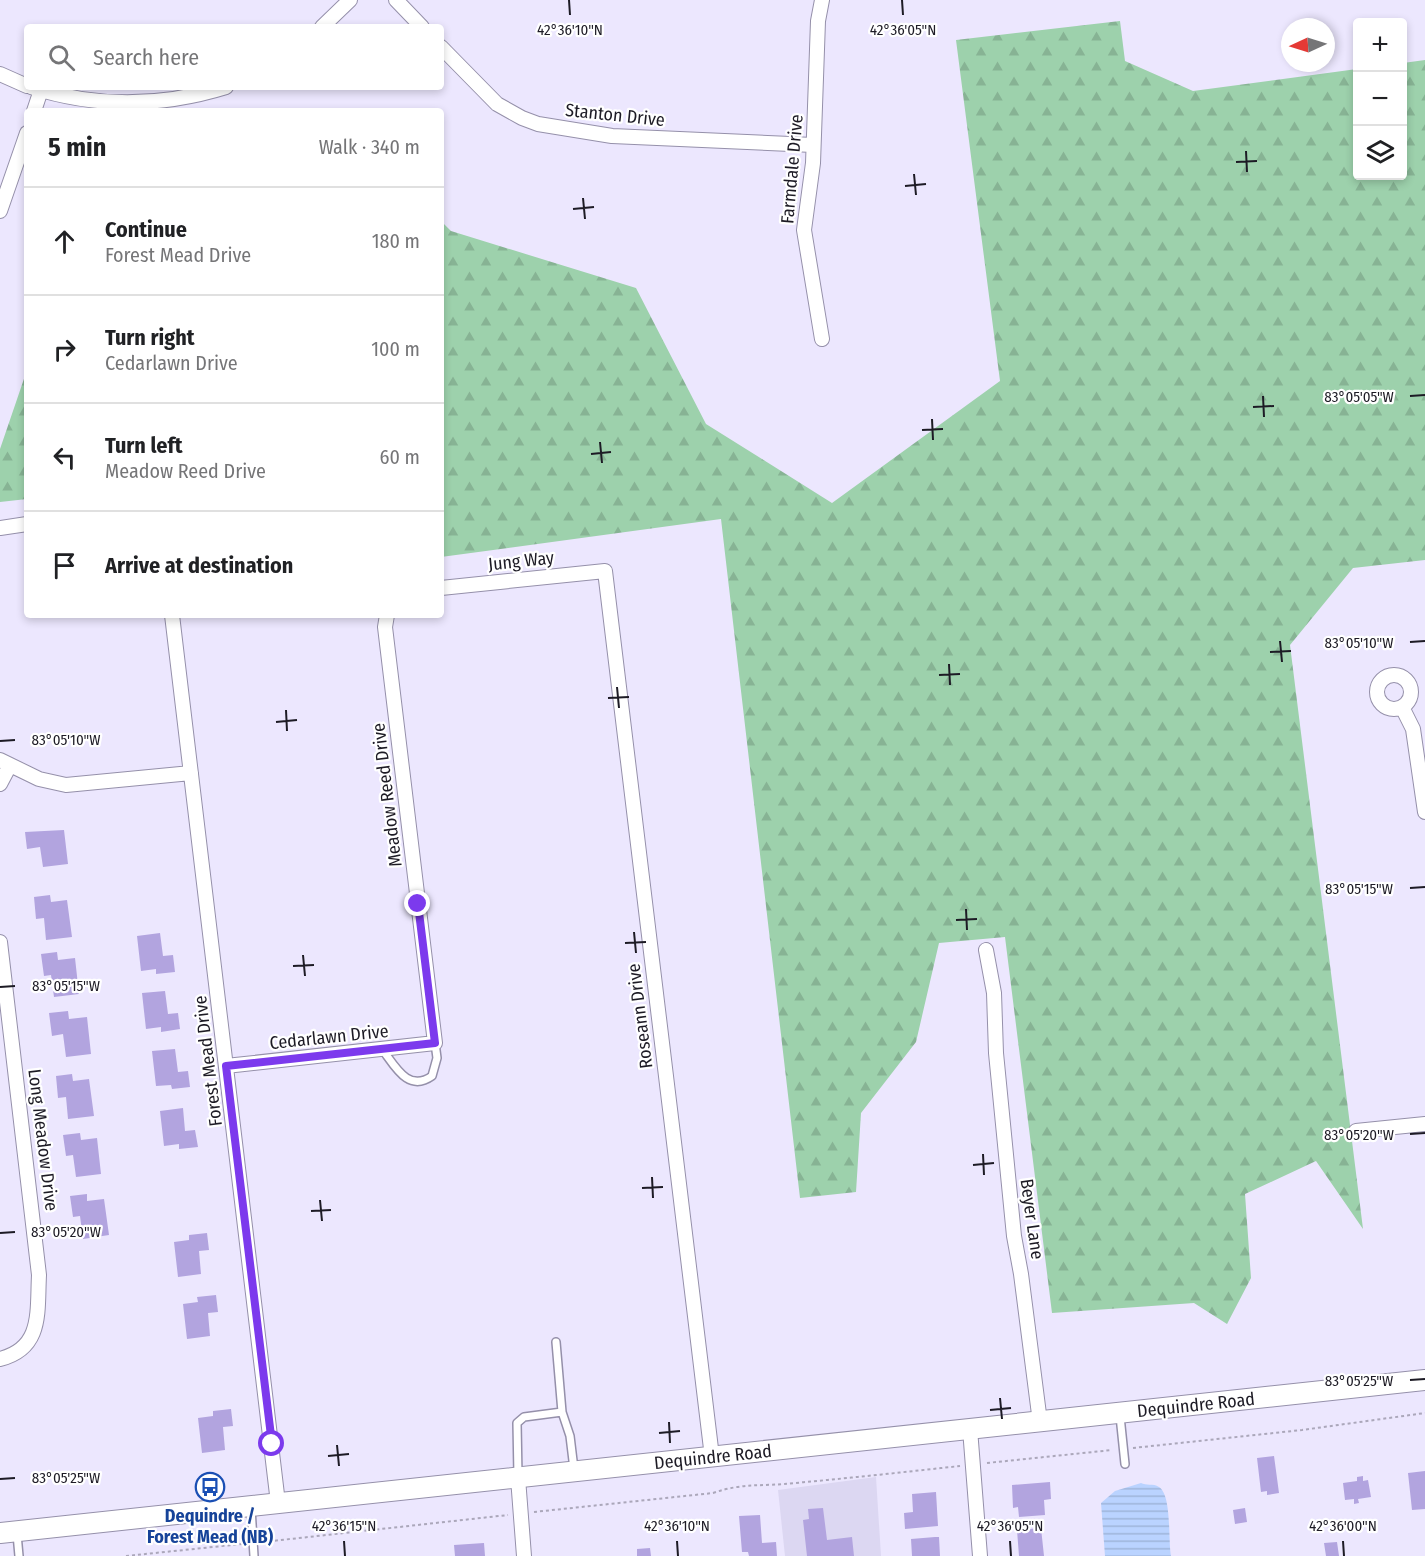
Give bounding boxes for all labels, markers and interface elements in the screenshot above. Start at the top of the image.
north arrow [1281,18,1335,72]
map controls [1353,18,1407,180]
button: + [1353,18,1407,72]
text: 42°36'10"N [537,21,603,39]
text: 42°36'05"N [870,21,936,39]
search box [24,24,444,90]
icon: search [45,41,78,74]
text: Search here [93,44,199,71]
button: − [1353,72,1407,126]
street label: Stanton Drive [564,99,666,131]
street label: Farmdale Drive [776,113,808,225]
button: layers [1353,126,1407,180]
text: 5 min [48,132,106,163]
text: Walk · 340 m [319,135,420,159]
text: Continue [105,216,187,243]
icon: ahead [48,225,81,258]
text: 180 m [372,229,420,253]
text: Forest Mead Drive [105,243,251,267]
text: Turn right [105,324,194,351]
icon: right [48,333,81,366]
text: 100 m [371,337,420,361]
text: Cedarlawn Drive [105,351,238,375]
text: 83°05'05"W [1324,388,1394,406]
text: Turn left [105,432,183,459]
icon: left [48,441,81,474]
text: 60 m [380,445,420,469]
text: Meadow Reed Drive [105,459,266,483]
street label: Jung Way [487,547,555,575]
icon: arrive [48,549,81,582]
text: Arrive at destination [105,552,293,579]
text: 83°05'10"W [1324,634,1394,652]
street label: Meadow Reed Drive [367,722,407,868]
text: 83°05'10"W [31,731,101,749]
text: 83°05'15"W [1325,880,1393,898]
route end [404,890,430,916]
street label: Roseann Drive [623,962,657,1070]
text: 83°05'15"W [32,977,100,995]
street label: Forest Mead Drive [189,994,227,1128]
street label: Cedarlawn Drive [268,1020,390,1054]
street label: Long Meadow Drive [23,1068,63,1212]
text: 83°05'20"W [1324,1126,1394,1144]
street label: Beyer Lane [1015,1177,1049,1261]
text: 83°05'20"W [31,1223,101,1241]
text: 83°05'25"W [1325,1372,1393,1390]
street label: Dequindre Road [1136,1388,1256,1422]
route start [258,1430,284,1456]
street label: Dequindre Road [653,1440,773,1474]
text: 83°05'25"W [32,1469,100,1487]
bus stop icon: Dequindre / Forest Mead (NB) [194,1471,226,1503]
place label: Dequindre / Forest Mead (NB) [147,1505,274,1548]
text: 42°36'15"N [312,1517,376,1535]
text: 42°36'10"N [644,1517,710,1535]
text: 42°36'05"N [977,1517,1043,1535]
text: 42°36'00"N [1309,1517,1377,1535]

